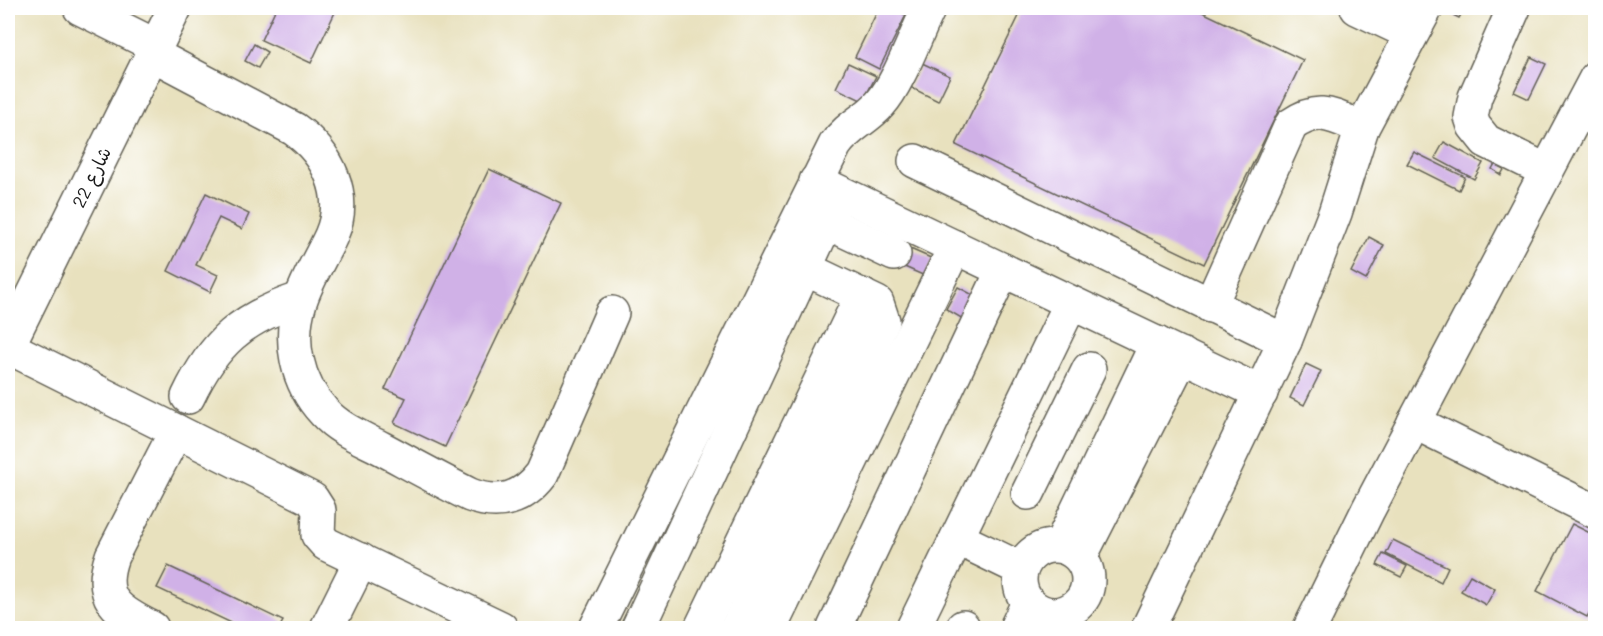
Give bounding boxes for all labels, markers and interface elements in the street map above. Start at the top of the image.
street label: شارع 22 [66,143,117,212]

